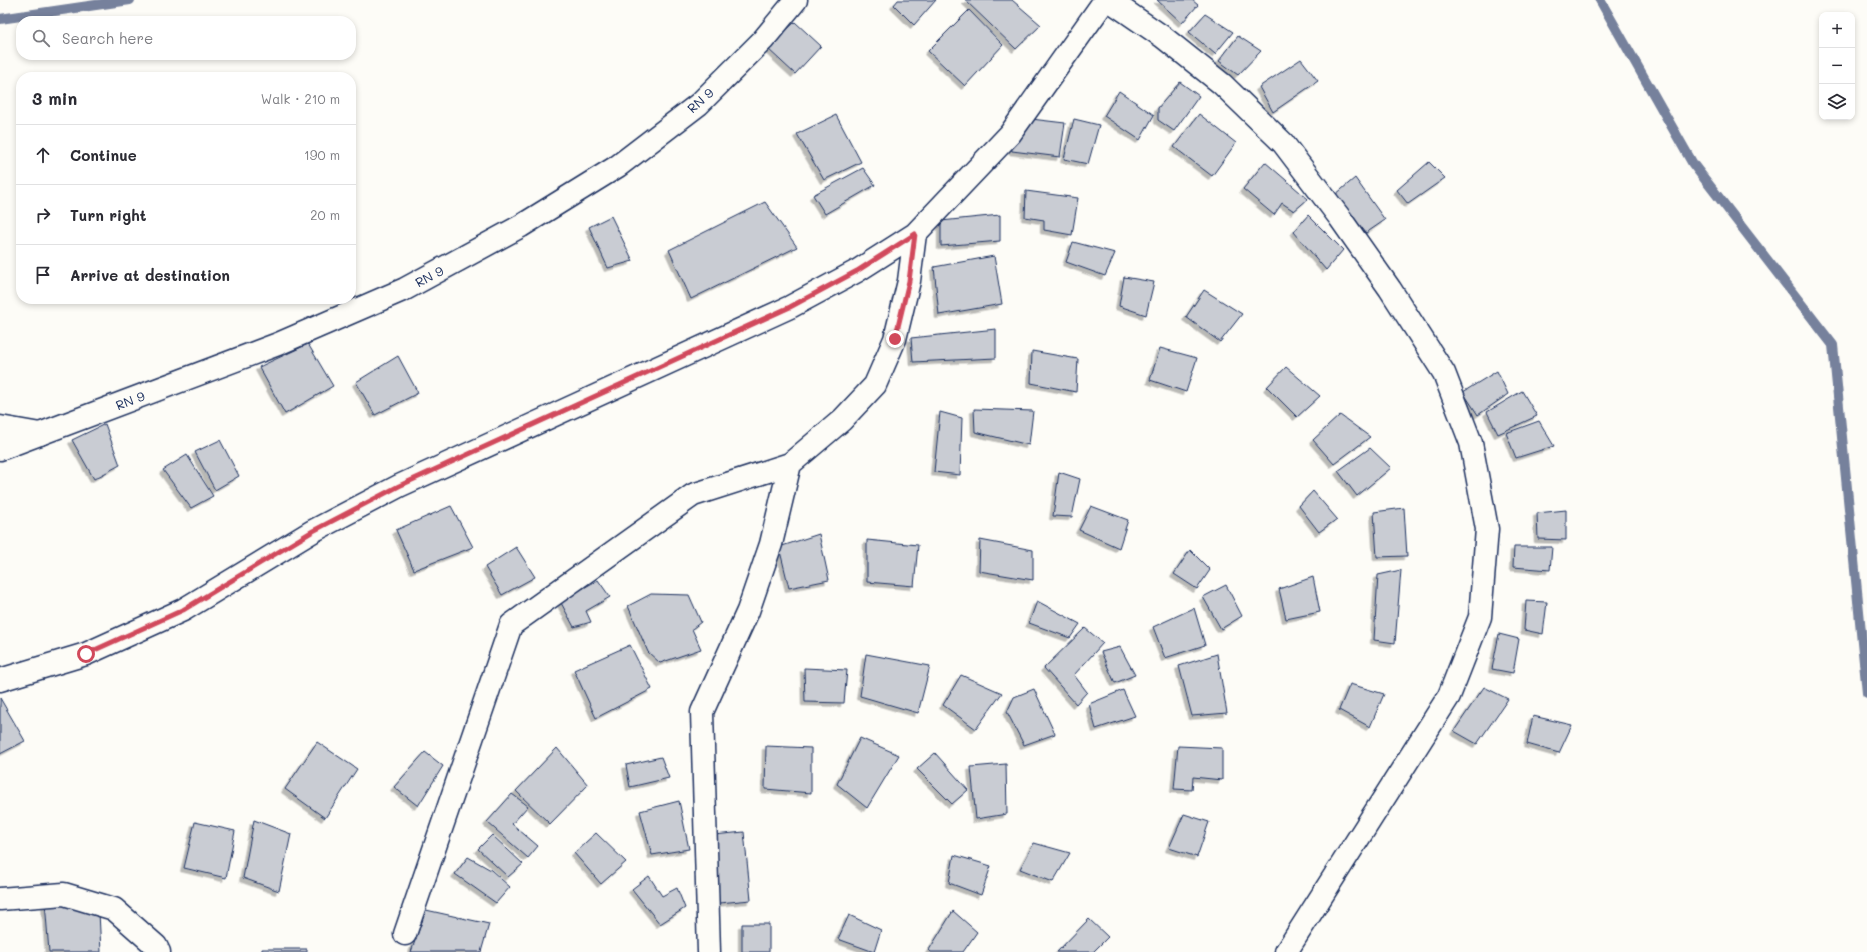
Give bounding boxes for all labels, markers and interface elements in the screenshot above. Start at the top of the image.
map controls [1819,12,1855,120]
button: + [1819,12,1855,48]
search box [16,16,356,60]
icon: search [30,27,52,49]
text: Search here [62,28,153,48]
button: − [1819,48,1855,84]
street label: RN 9 [683,84,717,116]
button: layers [1819,84,1855,120]
text: 3 min [32,87,77,109]
text: Walk · 210 m [261,90,340,107]
icon: ahead [32,144,54,166]
text: Continue [70,145,137,165]
text: 190 m [304,146,340,163]
icon: right [32,204,54,226]
text: Turn right [70,205,147,225]
text: 20 m [310,206,340,223]
street label: RN 9 [412,261,446,290]
icon: arrive [32,264,54,286]
text: Arrive at destination [70,265,230,285]
route end [886,330,904,348]
street label: RN 9 [113,387,147,413]
route start [77,645,95,663]

